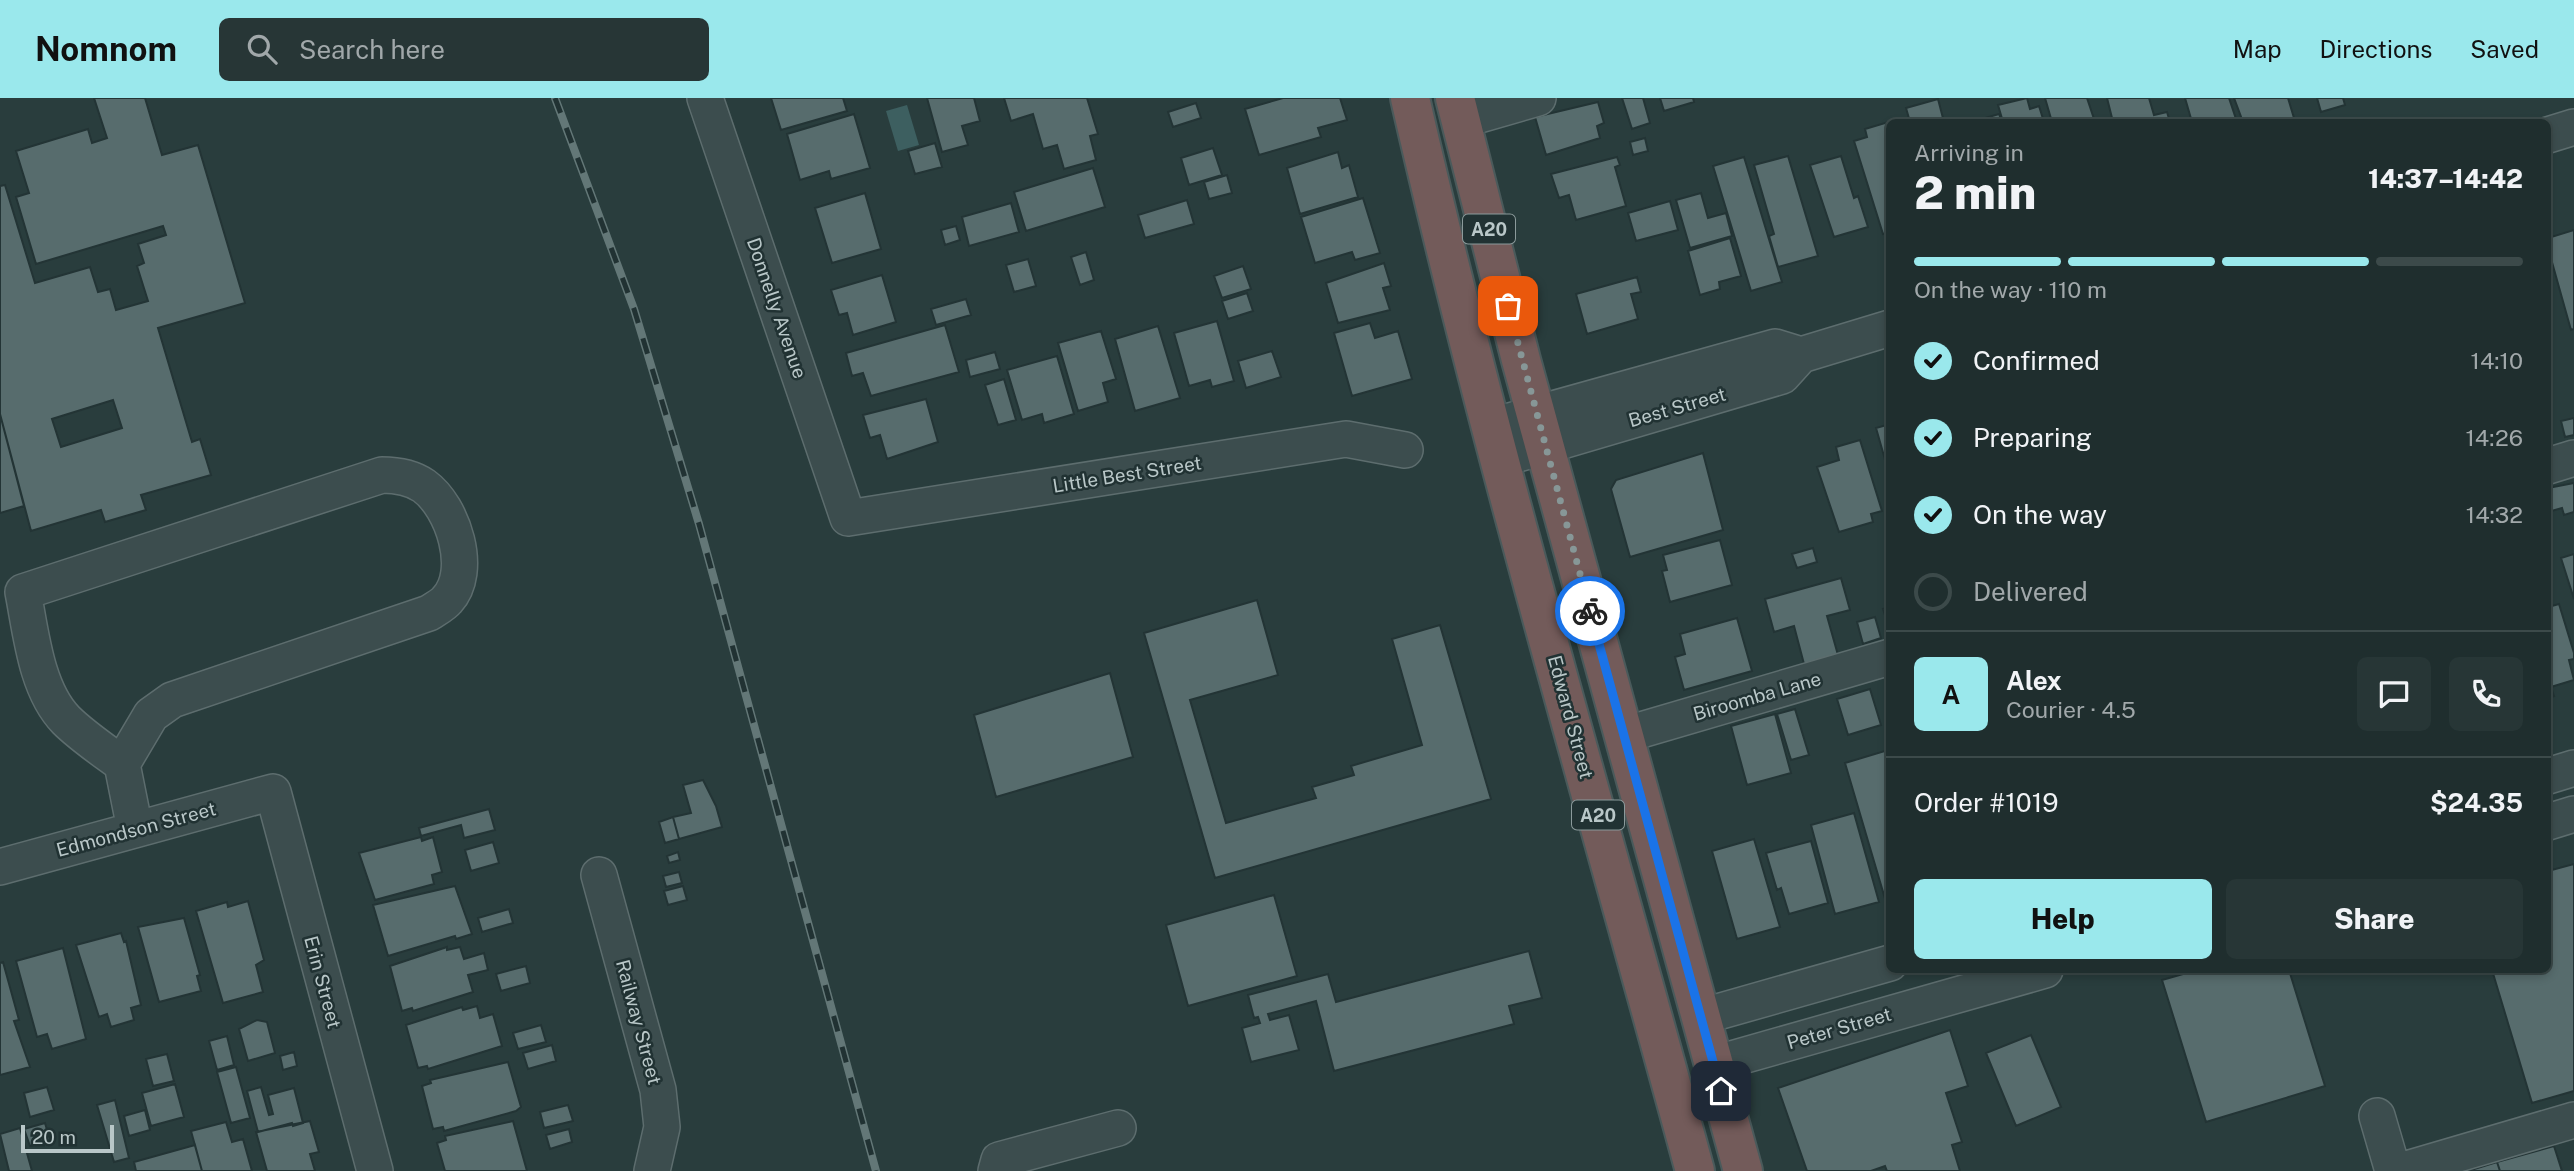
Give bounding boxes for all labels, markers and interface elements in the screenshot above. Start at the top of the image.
search box [219,18,709,81]
text: Nomnom [35,30,177,68]
icon: search [243,30,281,68]
text: Search here [299,34,445,65]
text: Map [2233,35,2282,63]
text: Directions [2320,35,2432,63]
text: Saved [2470,35,2539,63]
text: Arriving in [1914,139,2024,166]
text: 14:37–14:42 [2368,163,2523,194]
text: 2 min [1914,165,2036,219]
road number: A20 [1463,214,1515,244]
street label: Donnelly Avenue [743,235,811,381]
pin [1478,276,1538,336]
text: On the way · 110 m [1914,276,2107,303]
icon: bag [1489,287,1527,325]
icon: check [1914,342,1952,380]
text: Confirmed [1973,345,2100,376]
text: 14:10 [2471,347,2523,374]
street label: Best Street [1626,383,1728,431]
icon: check [1914,419,1952,457]
text: Preparing [1973,422,2092,453]
text: 14:26 [2466,424,2523,451]
street label: Little Best Street [1051,451,1203,497]
icon: check [1914,496,1952,534]
text: On the way [1973,499,2107,530]
text: 14:32 [2466,501,2523,528]
courier [1555,576,1625,646]
text: Delivered [1973,576,2088,607]
icon: bike [1571,592,1609,630]
street label: Edward Street [1544,653,1598,781]
button: chat [2357,657,2431,731]
button: phone [2449,657,2523,731]
text: Alex [2006,665,2062,696]
street label: Biroomba Lane [1691,667,1823,725]
text: A [1942,679,1960,710]
text: Courier · 4.5 [2006,696,2136,723]
text: Order #1019 [1914,787,2059,818]
text: $24.35 [2430,787,2523,818]
street label: Edmondson Street [54,797,218,861]
road number: A20 [1572,800,1624,830]
button: Help [1914,879,2212,959]
button: Share [2226,879,2523,959]
street label: Erin Street [300,933,346,1031]
street label: Railway Street [612,957,666,1087]
street label: Peter Street [1784,1003,1894,1053]
pin [1691,1061,1751,1121]
icon: home [1702,1072,1740,1110]
scale bar [21,1122,114,1154]
text: 20 m [32,1126,76,1148]

